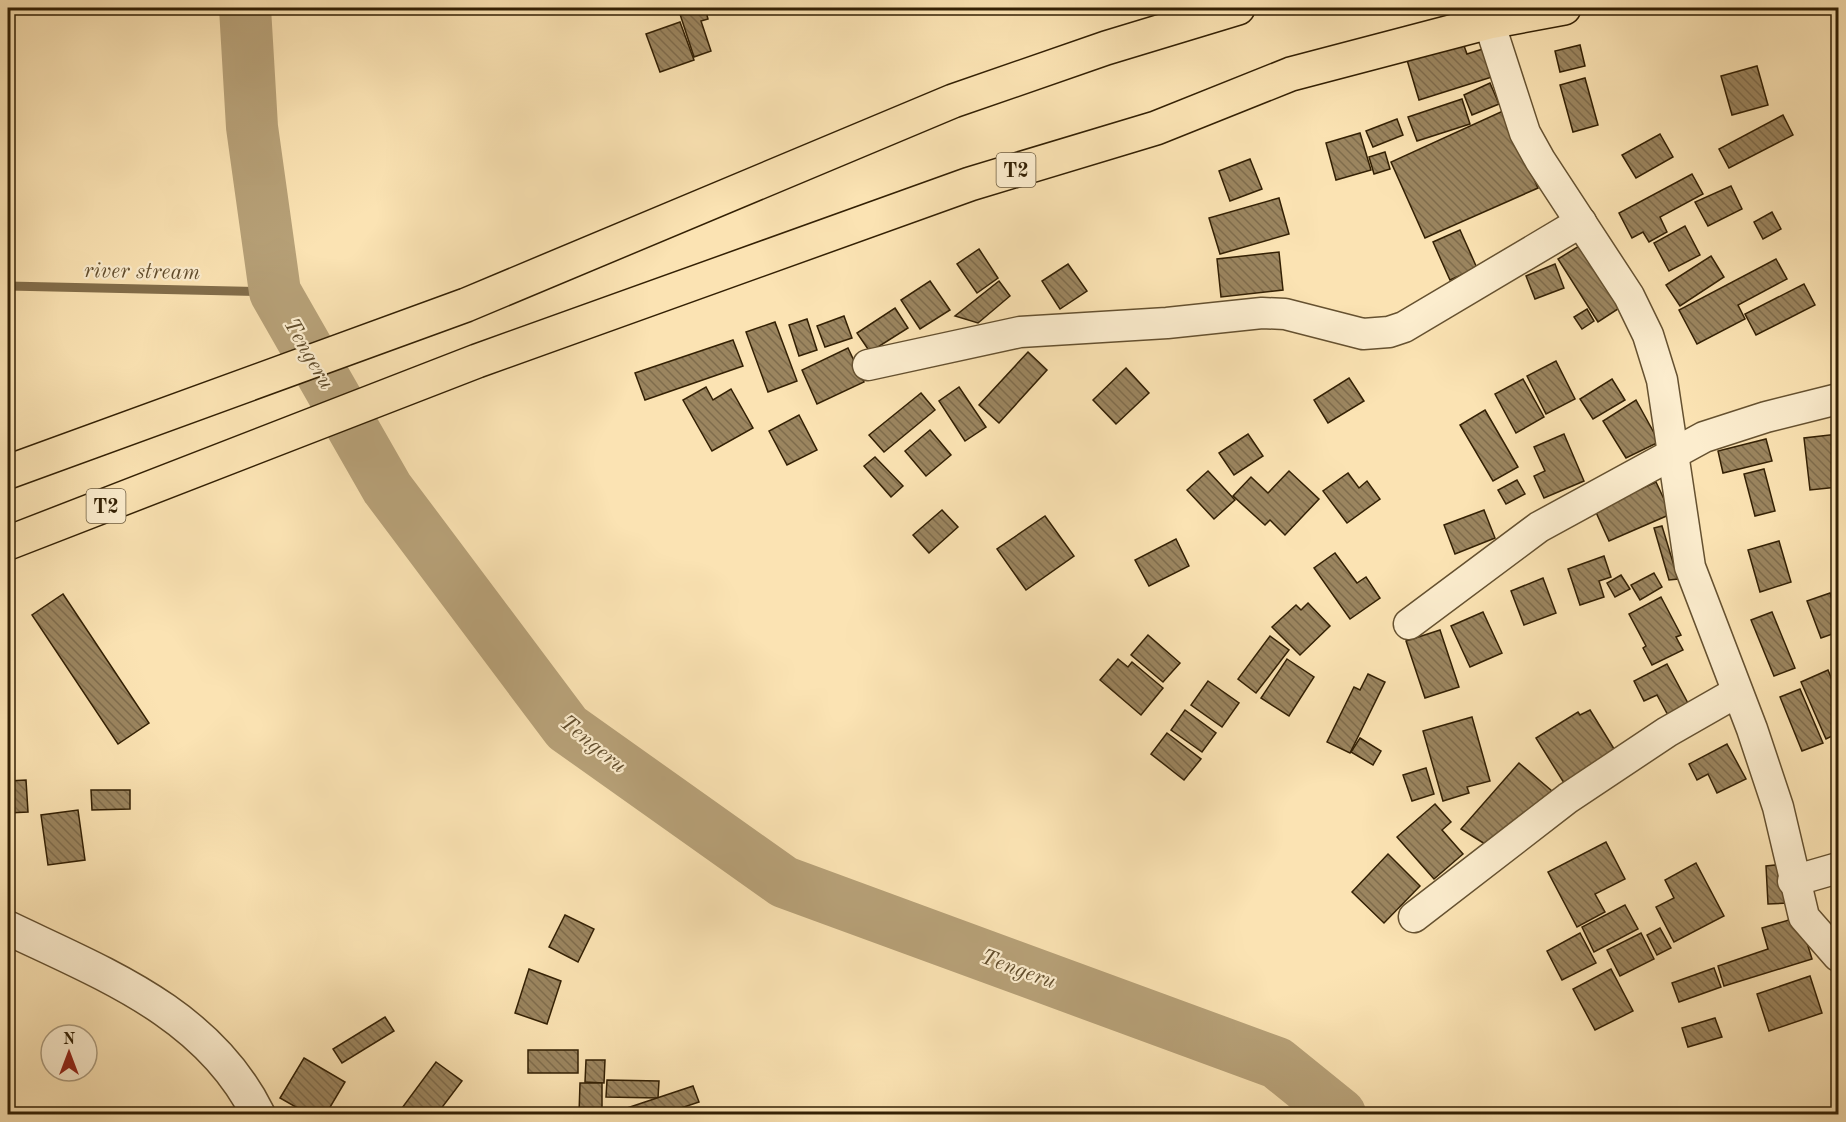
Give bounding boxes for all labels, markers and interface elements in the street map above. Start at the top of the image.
road number: T2 [996,153,1036,187]
water label: river stream [84,260,200,284]
water label: Tengeru [279,315,338,394]
road number: T2 [86,489,126,523]
water label: Tengeru [555,711,630,778]
water label: Tengeru [978,946,1059,994]
north arrow [39,1023,99,1083]
text: N [63,1032,76,1048]

